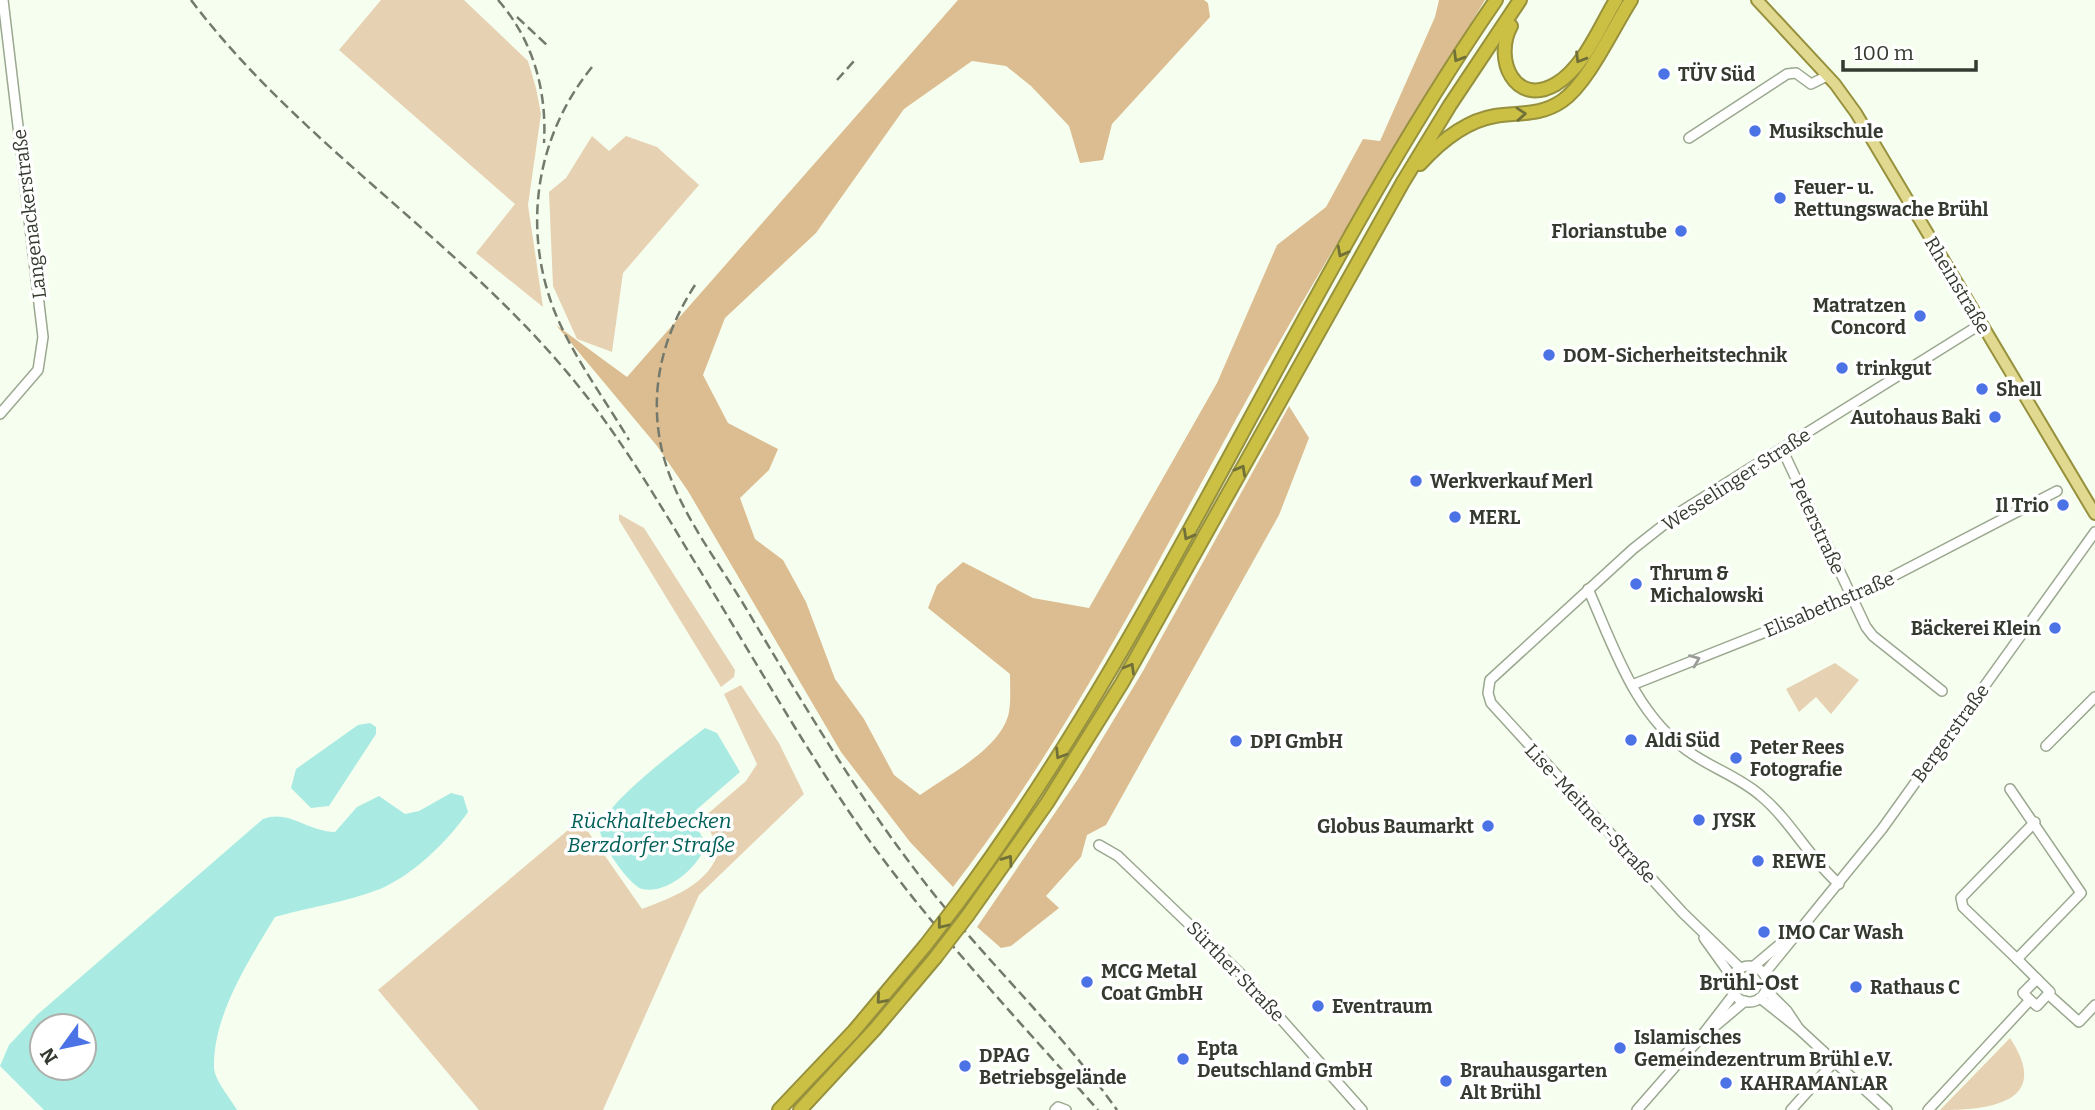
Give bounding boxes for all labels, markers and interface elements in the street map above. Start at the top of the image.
scale bar [1843,28,1976,72]
text: 100 m [1854,40,1914,66]
one-way arrow [1454,49,1467,62]
one-way arrow [1576,51,1589,64]
place label: TÜV Süd [1678,62,1756,86]
marker: TÜV Süd [1656,66,1672,82]
one-way arrow [1516,107,1527,122]
place label: Musikschule [1769,120,1883,143]
marker: Musikschule [1747,123,1763,139]
street label: Langenackerstraße [8,128,51,300]
place label: Feuer- u. Rettungswache Brühl [1794,176,1988,221]
marker: Feuer- u. Rettungswache Brühl [1772,190,1788,206]
place label: Florianstube [1551,220,1667,243]
marker: Florianstube [1673,223,1689,239]
street label: Rheinstraße [1920,233,1996,338]
one-way arrow [1336,245,1350,257]
place label: Matratzen Concord [1813,294,1907,339]
marker: Matratzen Concord [1912,308,1928,324]
place label: DOM-Sicherheitstechnik [1563,344,1788,367]
marker: DOM-Sicherheitstechnik [1541,347,1557,363]
place label: trinkgut [1856,357,1932,380]
marker: trinkgut [1834,360,1850,376]
place label: Shell [1996,378,2042,401]
marker: Shell [1974,381,1990,397]
place label: Autohaus Baki [1850,406,1981,429]
marker: Autohaus Baki [1987,409,2003,425]
street label: Wesselinger Straße [1658,423,1815,536]
one-way arrow [1233,464,1246,477]
place label: Werkverkauf Merl [1430,470,1593,493]
marker: Werkverkauf Merl [1408,473,1424,489]
street label: Peterstraße [1785,475,1850,578]
place label: Il Trio [1996,494,2049,517]
marker: Il Trio [2055,497,2071,513]
place label: MERL [1469,506,1521,529]
marker: MERL [1447,509,1463,525]
one-way arrow [1183,528,1196,540]
place label: Thrum & Michalowski [1650,562,1763,607]
street label: Elisabethstraße [1761,567,1898,642]
marker: Thrum & Michalowski [1628,576,1644,592]
place label: Bäckerei Klein [1911,617,2042,640]
marker: Bäckerei Klein [2047,620,2063,636]
one-way arrow [1689,654,1701,668]
one-way arrow [1122,663,1135,675]
street label: Bergerstraße [1907,680,1994,787]
place label: Aldi Süd [1645,729,1721,752]
place label: DPI GmbH [1250,730,1343,753]
marker: Aldi Süd [1623,732,1639,748]
marker: DPI GmbH [1228,733,1244,749]
place label: Peter Rees Fotografie [1750,736,1844,781]
street label: Lise-Meitner-Straße [1520,739,1661,888]
one-way arrow [1056,747,1069,760]
marker: Peter Rees Fotografie [1728,750,1744,766]
water label: Rückhaltebecken Berzdorfer Straße [567,808,735,858]
place label: JYSK [1712,809,1756,832]
marker: JYSK [1691,812,1707,828]
place label: Globus Baumarkt [1317,815,1474,838]
marker: Globus Baumarkt [1480,818,1496,834]
place label: REWE [1772,850,1826,873]
marker: REWE [1750,853,1766,869]
one-way arrow [1000,855,1012,868]
street label: Sürther Straße [1182,916,1289,1027]
one-way arrow [937,917,950,929]
place label: IMO Car Wash [1778,921,1904,944]
marker: IMO Car Wash [1756,924,1772,940]
place label: MCG Metal Coat GmbH [1101,960,1203,1005]
district label: Brühl-Ost [1699,970,1799,996]
marker: MCG Metal Coat GmbH [1079,974,1095,990]
place label: Rathaus C [1870,976,1960,999]
marker: Rathaus C [1848,979,1864,995]
one-way arrow [877,990,889,1003]
place label: Eventraum [1332,995,1432,1018]
marker: Eventraum [1310,998,1326,1014]
north arrow [28,1012,98,1082]
place label: Islamisches Gemeindezentrum Brühl e.V. [1634,1026,1893,1071]
place label: Epta Deutschland GmbH [1197,1037,1373,1082]
marker: Islamisches Gemeindezentrum Brühl e.V. [1612,1040,1628,1056]
text: N [35,1043,63,1068]
place label: DPAG Betriebsgelände [979,1044,1127,1089]
marker: Epta Deutschland GmbH [1175,1051,1191,1067]
marker: DPAG Betriebsgelände [957,1058,973,1074]
place label: Brauhausgarten Alt Brühl [1460,1059,1608,1104]
place label: KAHRAMANLAR [1740,1072,1888,1095]
marker: Brauhausgarten Alt Brühl [1438,1073,1454,1089]
marker: KAHRAMANLAR [1718,1075,1734,1091]

